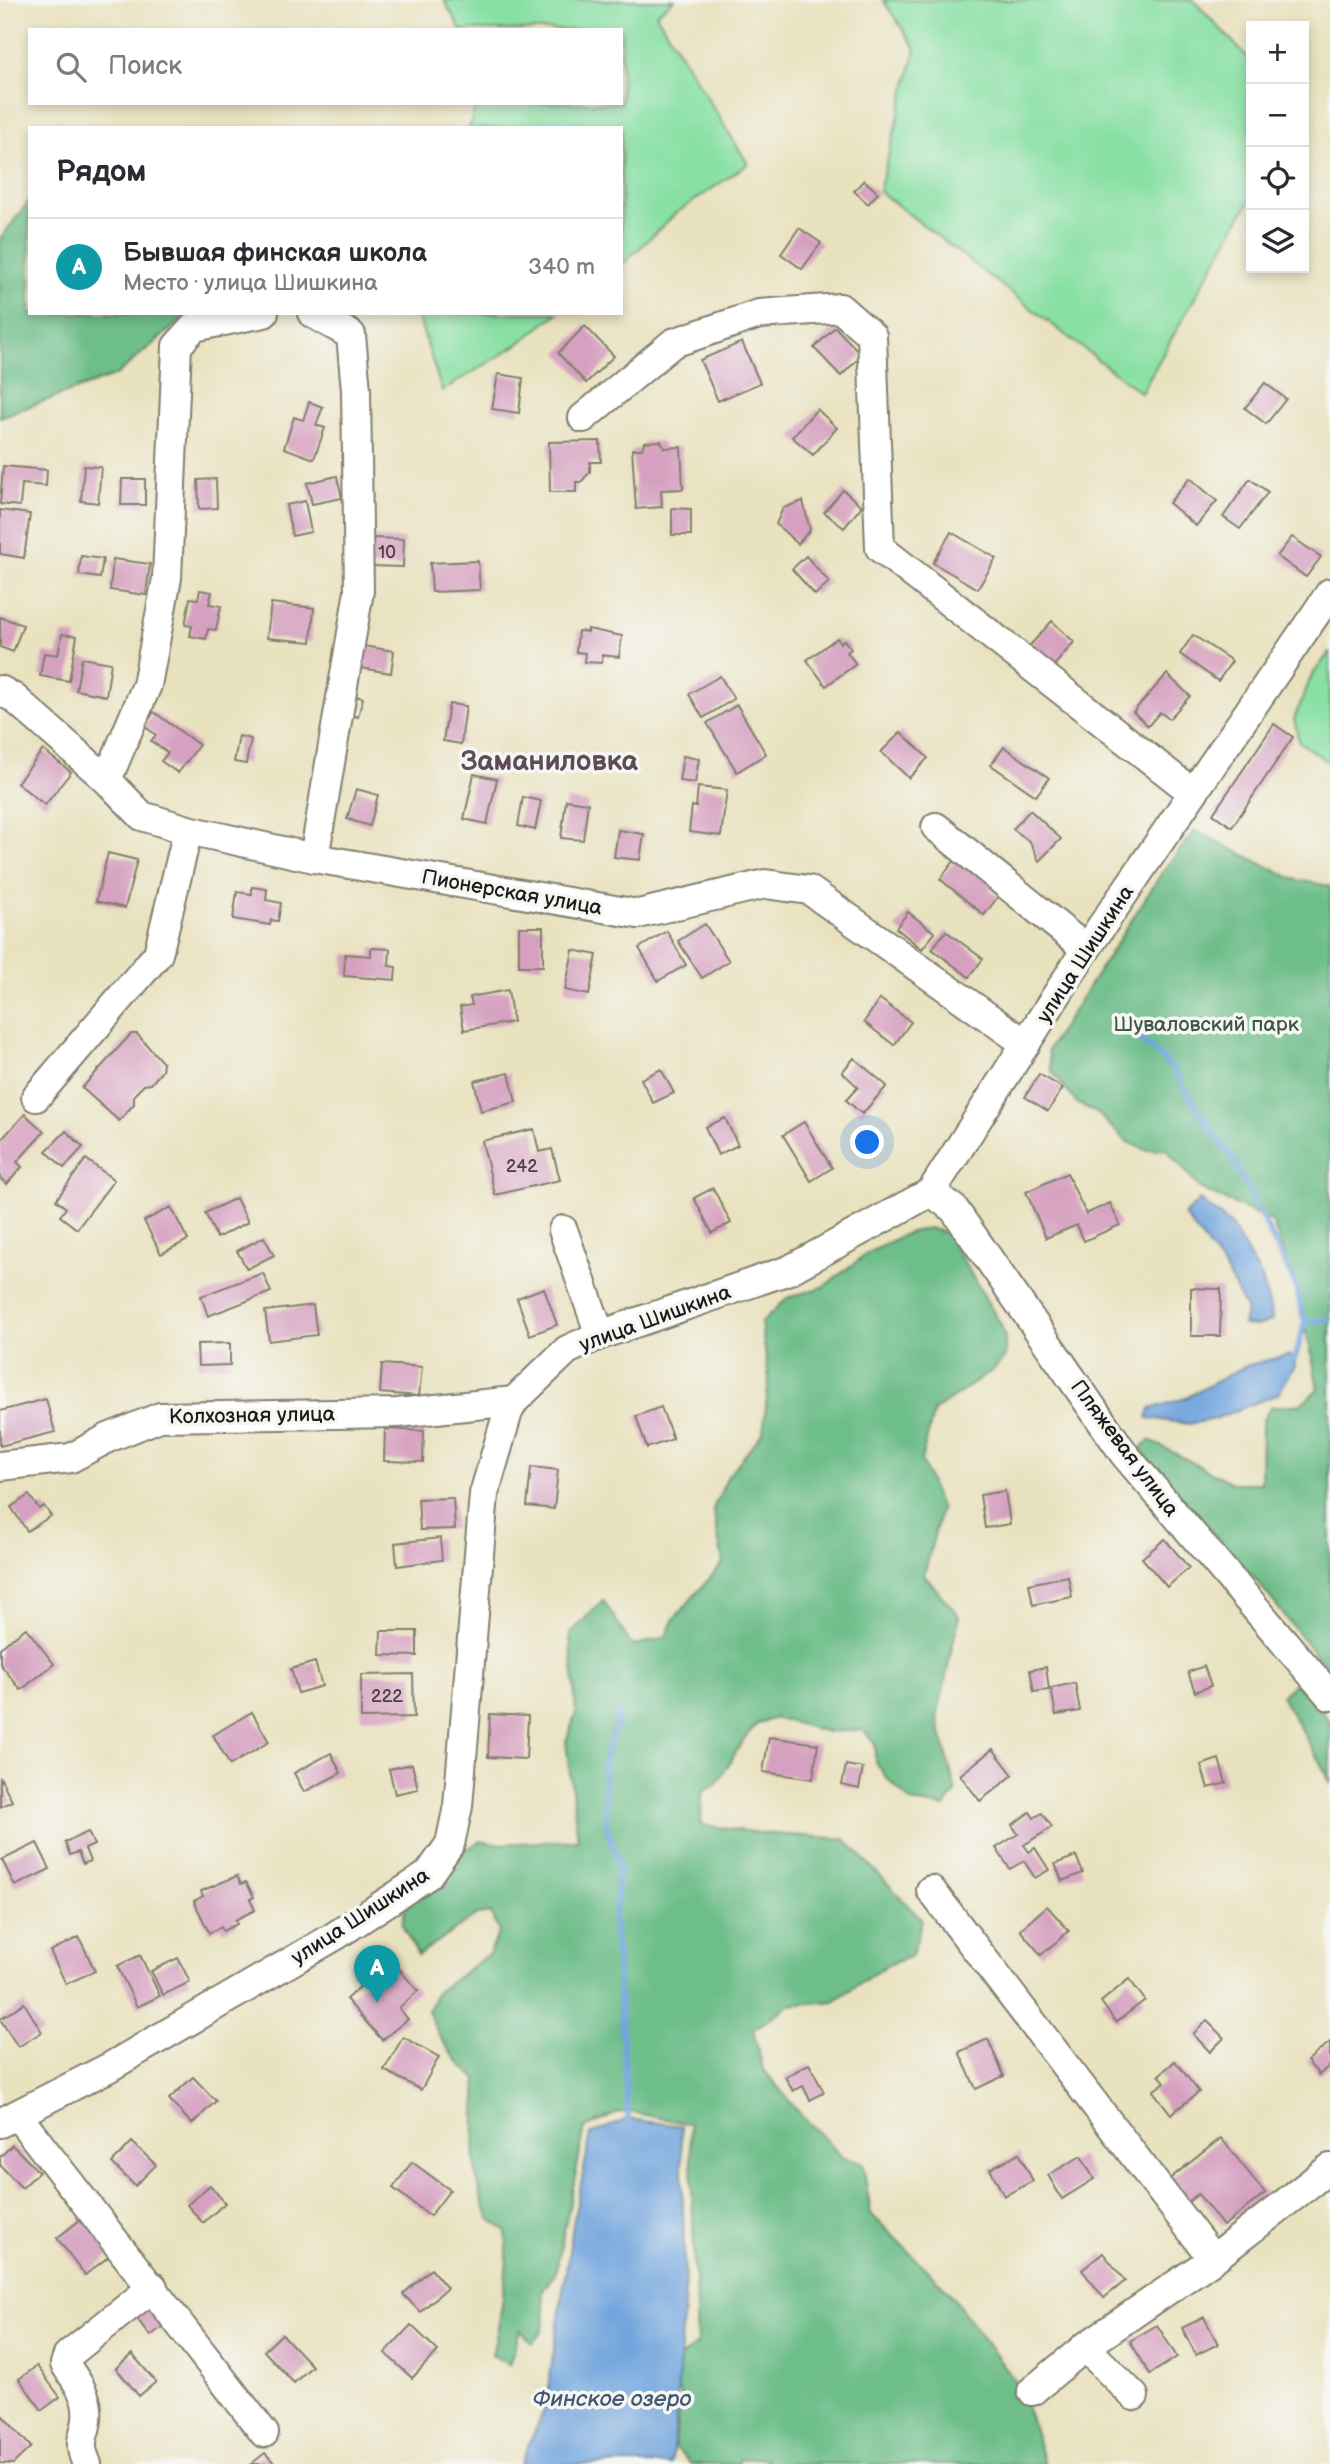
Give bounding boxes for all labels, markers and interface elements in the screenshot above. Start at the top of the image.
map controls [1246,21,1309,273]
button: + [1246,21,1309,84]
search box [28,28,623,105]
icon: search [52,48,90,86]
text: Поиск [108,51,182,82]
button: − [1246,84,1309,147]
button: locate [1246,147,1309,210]
text: Рядом [56,154,146,190]
button: layers [1246,210,1309,273]
text: Бывшая финская школа [123,238,427,269]
text: A [72,253,86,281]
text: 340 m [528,253,595,281]
text: Место · улица Шишкина [123,269,378,297]
house number: 10 [378,542,396,563]
district label: Заманиловка [460,745,639,778]
street label: Пионерская улица [420,864,605,921]
street label: улица Шишкина [1032,880,1140,1028]
park label: Шуваловский парк [1113,1012,1299,1037]
your location [850,1125,884,1159]
house number: 242 [506,1156,538,1177]
street label: улица Шишкина [576,1279,735,1357]
street label: Пляжевая улица [1065,1375,1184,1522]
street label: Колхозная улица [169,1402,336,1429]
house number: 222 [371,1686,403,1707]
street label: улица Шишкина [287,1862,434,1970]
pin: A [354,1945,400,2003]
water label: Финское озеро [532,2385,692,2413]

